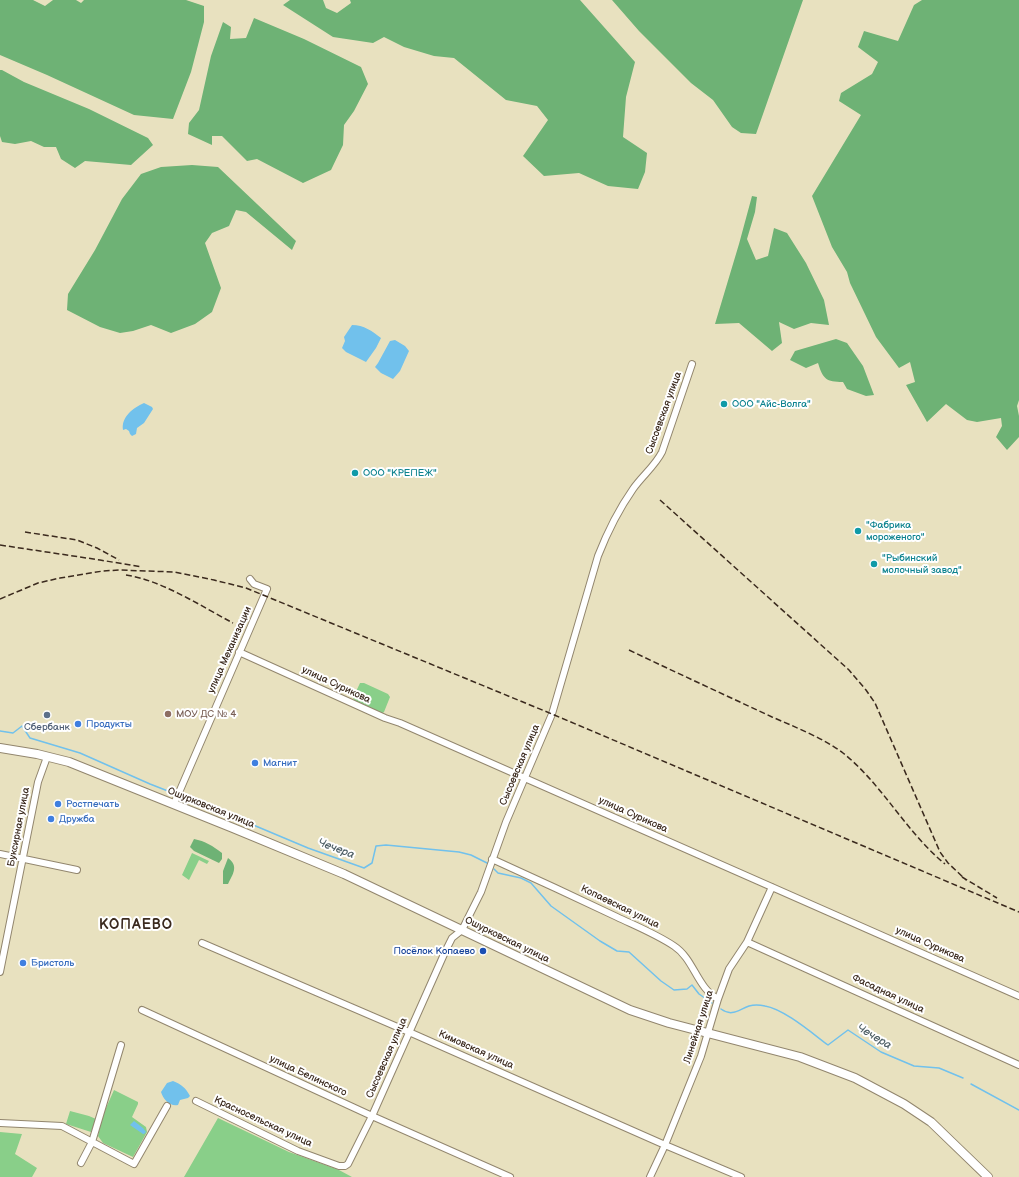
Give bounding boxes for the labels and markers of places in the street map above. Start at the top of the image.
place label: ООО "Айс-Волга" [732,398,811,410]
marker: ООО "Айс-Волга" [719,399,729,409]
place label: ООО "КРЕПЕЖ" [363,467,437,479]
marker: ООО "КРЕПЕЖ" [350,468,360,478]
place label: "Фабрика мороженого" [866,519,925,542]
marker: "Фабрика мороженого" [853,526,863,536]
place label: "Рыбинский молочный завод" [882,552,962,576]
marker: "Рыбинский молочный завод" [869,559,879,569]
place label: МОУ ДС № 4 [176,708,236,720]
marker: МОУ ДС № 4 [163,709,173,719]
marker: Сбербанк [42,710,52,720]
place label: Продукты [86,718,132,730]
marker: Продукты [73,719,83,729]
place label: Сбербанк [24,721,70,733]
place label: Магнит [263,757,297,769]
marker: Магнит [250,758,260,768]
place label: Ростпечать [66,798,119,810]
marker: Ростпечать [53,799,63,809]
place label: Дружба [59,813,95,825]
marker: Дружба [46,814,56,824]
place label: Посёлок Копаево [394,945,475,957]
marker: Посёлок Копаево [478,946,488,956]
place label: Бристоль [31,957,74,969]
marker: Бристоль [18,958,28,968]

